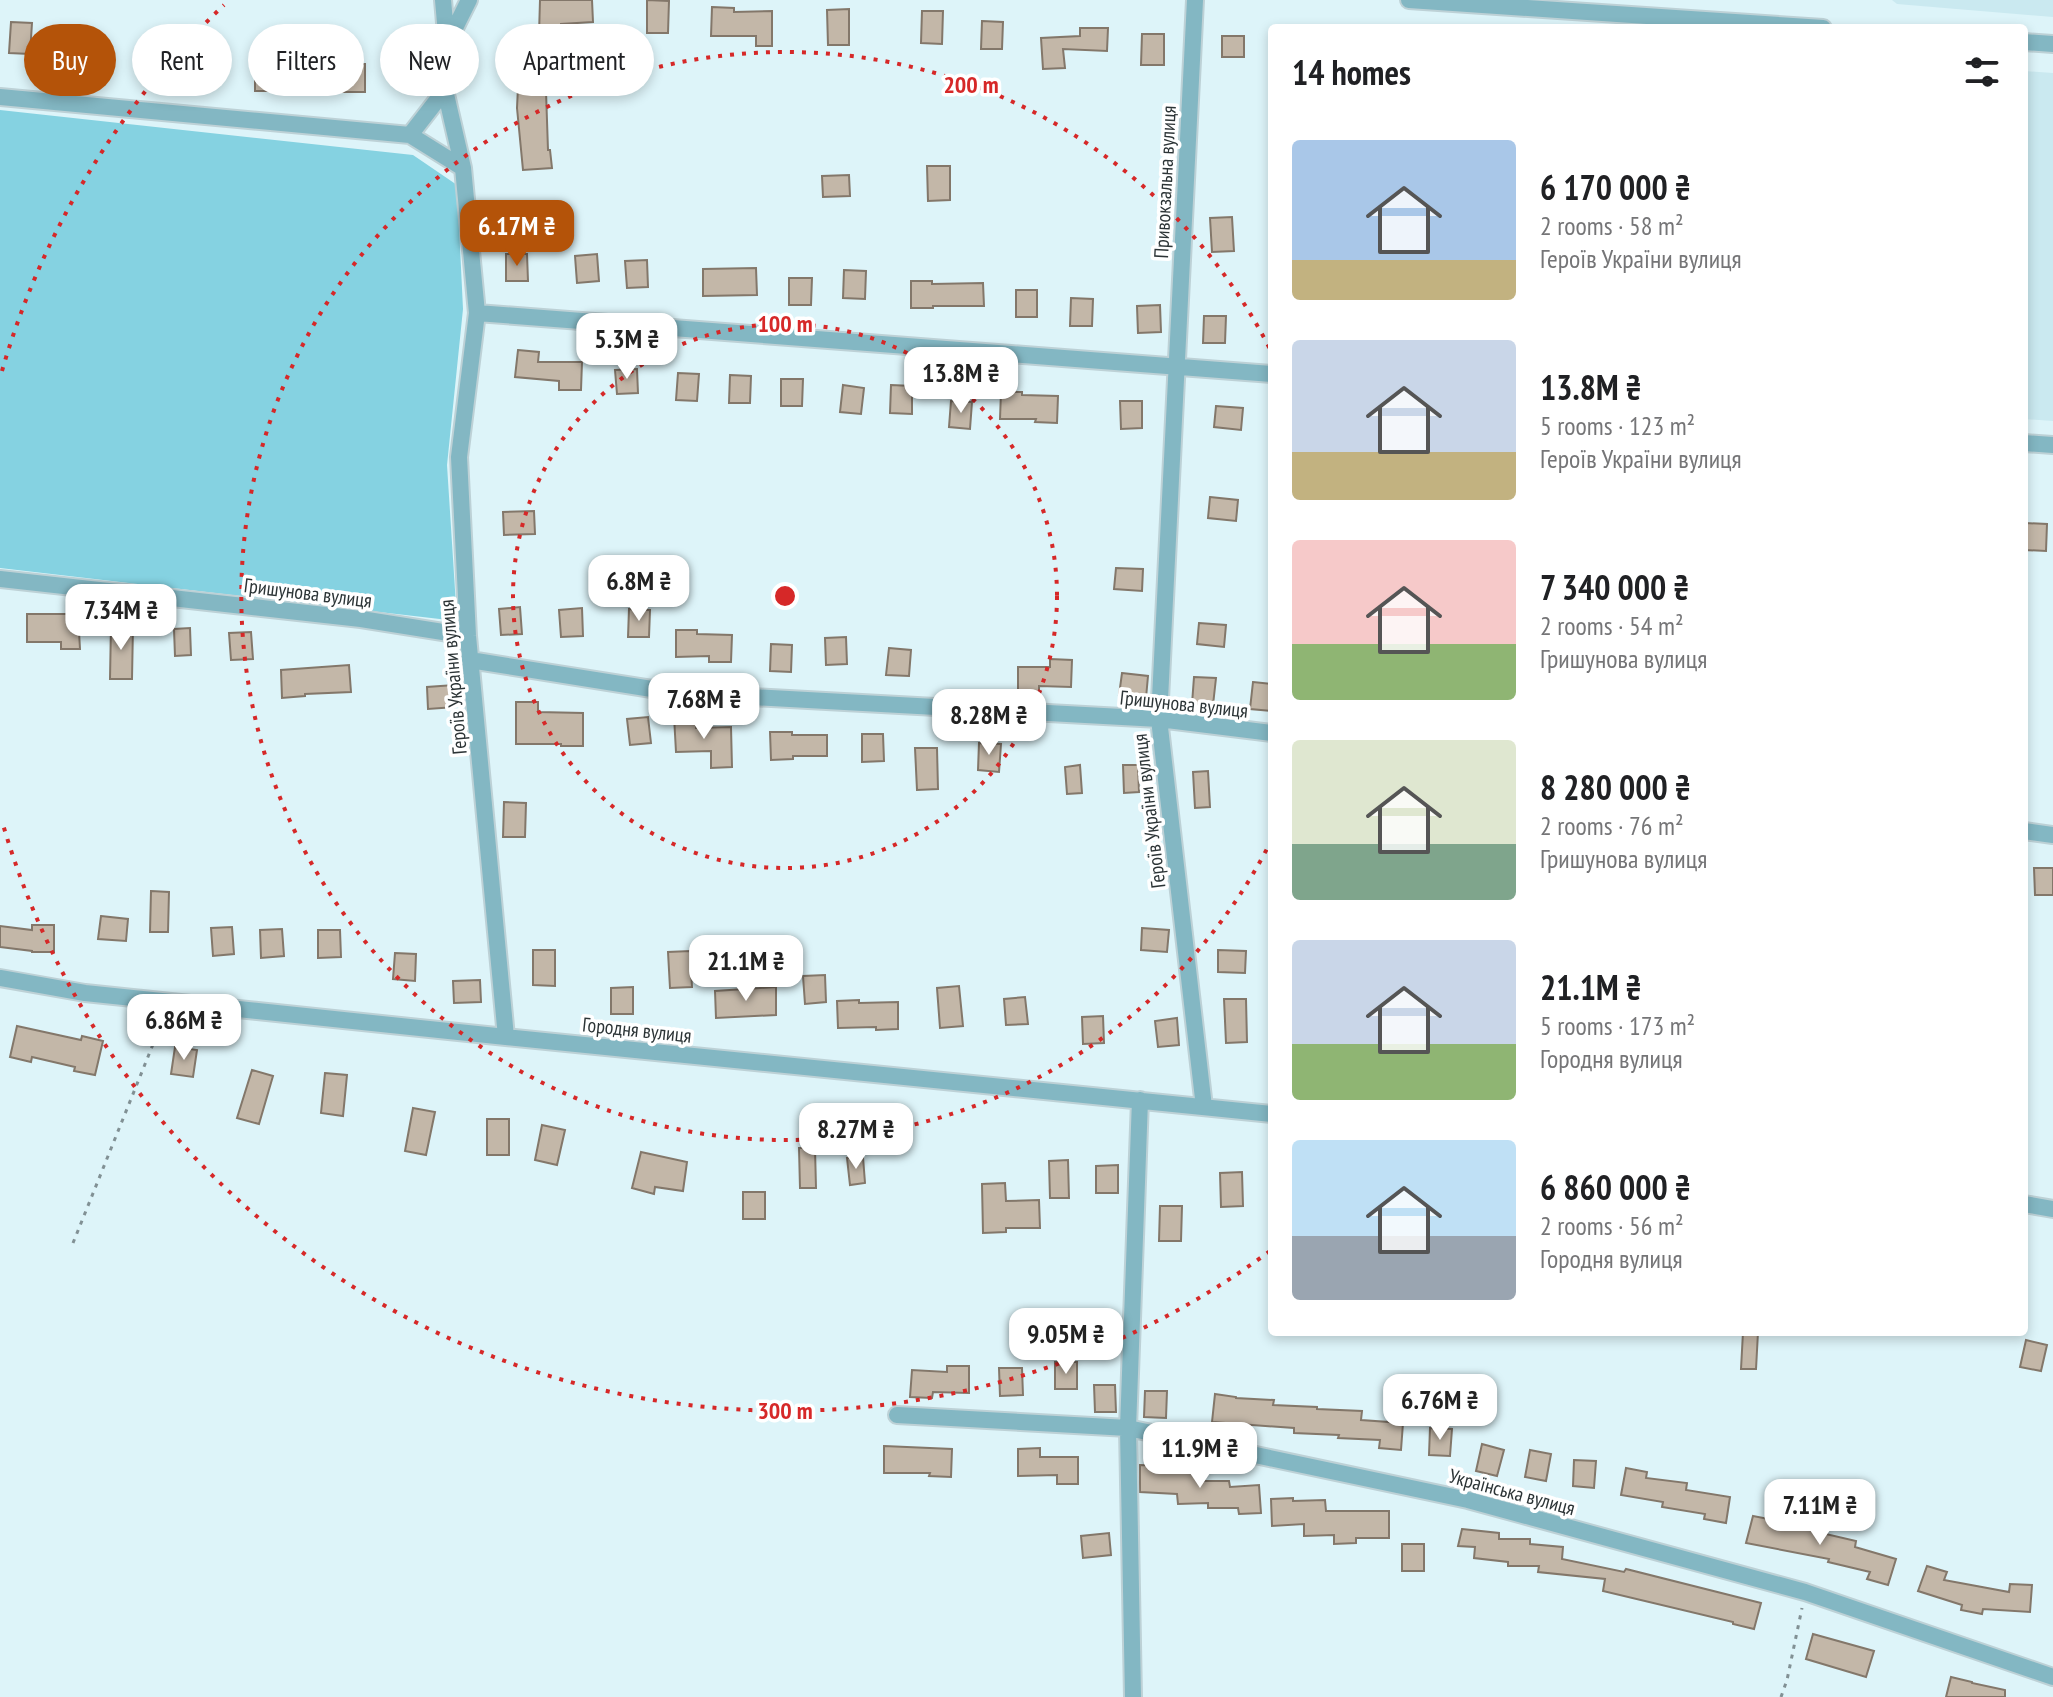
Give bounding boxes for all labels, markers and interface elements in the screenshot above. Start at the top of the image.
chip: Buy [24,24,116,96]
chip: Rent [132,24,232,96]
chip: Filters [248,24,364,96]
chip: New [380,24,479,96]
chip: Apartment [495,24,654,96]
text: 14 homes [1292,50,1411,94]
icon: filters [1960,50,2004,94]
text: 200 m [943,69,999,100]
street label: Привокзальна вулиця [1148,105,1182,259]
text: 6 170 000 ₴ [1540,165,1691,209]
icon: home [1356,172,1452,268]
pin: 6.17M ₴ [443,200,591,268]
text: 6.17M ₴ [478,209,556,242]
text: 2 rooms · 58 m² [1540,209,1684,242]
text: Героїв України вулиця [1540,242,1742,275]
text: 100 m [757,308,813,339]
pin: 5.3M ₴ [562,313,692,381]
text: 5.3M ₴ [594,322,660,355]
pin: 13.8M ₴ [887,347,1035,415]
text: 13.8M ₴ [922,356,1000,389]
text: 13.8M ₴ [1540,365,1642,409]
icon: home [1356,372,1452,468]
text: 5 rooms · 123 m² [1540,409,1695,442]
text: Героїв України вулиця [1540,442,1742,475]
pin: 6.8M ₴ [574,555,704,623]
text: 6.8M ₴ [606,564,672,597]
text: 7 340 000 ₴ [1540,565,1689,609]
street label: Гришунова вулиця [243,572,373,614]
icon: home [1356,572,1452,668]
centre of rings [771,582,799,610]
pin: 7.34M ₴ [47,584,195,652]
text: 7.34M ₴ [83,593,159,626]
street label: Героїв України вулиця [433,599,473,755]
text: 2 rooms · 54 m² [1540,609,1684,642]
text: Гришунова вулиця [1540,642,1707,675]
pin: 7.68M ₴ [630,673,778,741]
text: 7.68M ₴ [666,682,742,715]
street label: Гришунова вулиця [1119,684,1249,724]
pin: 8.28M ₴ [915,689,1063,757]
text: 8.28M ₴ [950,698,1028,731]
street label: Героїв України вулиця [1127,732,1171,890]
text: 8 280 000 ₴ [1540,765,1691,809]
icon: home [1356,772,1452,868]
text: 2 rooms · 76 m² [1540,809,1684,842]
text: Гришунова вулиця [1540,842,1707,875]
pin: 21.1M ₴ [672,935,820,1003]
text: 21.1M ₴ [707,944,785,977]
text: 21.1M ₴ [1540,965,1642,1009]
icon: home [1356,972,1452,1068]
pin: 6.86M ₴ [110,994,258,1062]
text: 6.86M ₴ [145,1003,223,1036]
text: 5 rooms · 173 m² [1540,1009,1695,1042]
street label: Городня вулиця [581,1011,693,1049]
text: Городня вулиця [1540,1042,1682,1075]
pin: 8.27M ₴ [782,1103,930,1171]
text: 8.27M ₴ [817,1112,895,1145]
text: 6 860 000 ₴ [1540,1165,1691,1209]
icon: home [1356,1172,1452,1268]
text: 2 rooms · 56 m² [1540,1209,1684,1242]
text: Городня вулиця [1540,1242,1682,1275]
pin: 9.05M ₴ [992,1308,1140,1376]
text: 9.05M ₴ [1027,1317,1105,1350]
pin: 6.76M ₴ [1366,1374,1514,1442]
text: 6.76M ₴ [1401,1383,1479,1416]
text: 300 m [757,1395,813,1426]
pin: 11.9M ₴ [1126,1422,1274,1490]
text: 11.9M ₴ [1161,1431,1239,1464]
street label: Українська вулиця [1446,1463,1578,1521]
pin: 7.11M ₴ [1746,1479,1894,1547]
text: 7.11M ₴ [1782,1488,1858,1521]

